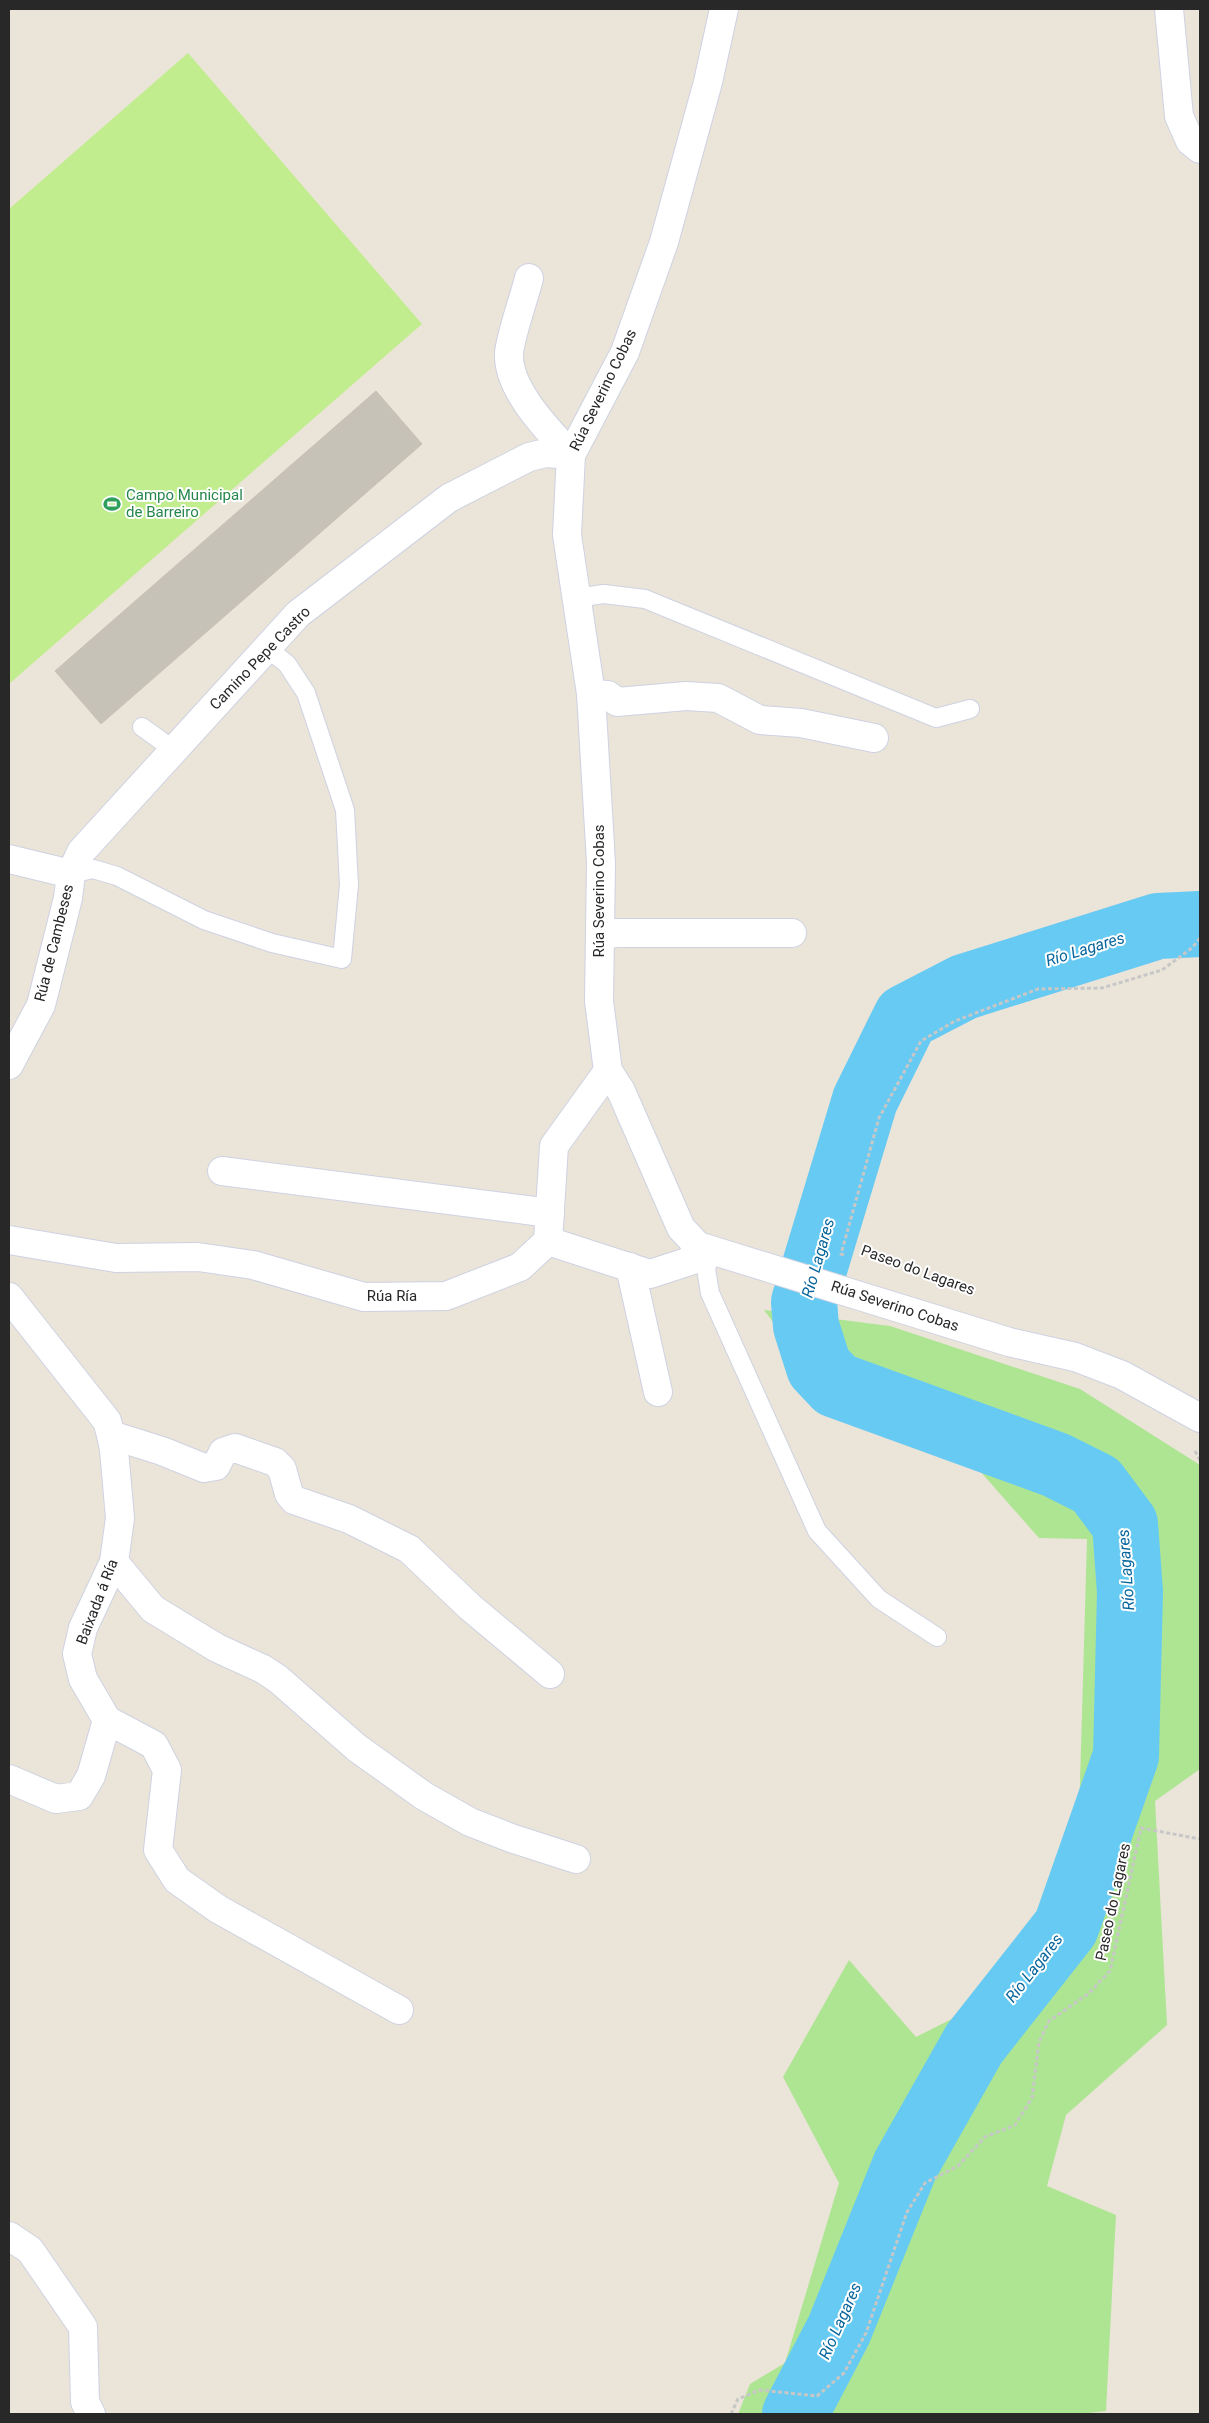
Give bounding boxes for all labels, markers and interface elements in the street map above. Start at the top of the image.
street label: Rúa Severino Cobas [566,326,640,454]
place label: Campo Municipal de Barreiro [126,486,243,521]
sports icon: Campo Municipal de Barreiro [102,494,122,514]
street label: Camino Pepe Castro [206,603,314,713]
street label: Rúa Severino Cobas [590,824,608,958]
street label: Rúa de Cambeses [31,882,77,1004]
water label: Río Lagares [1043,928,1127,970]
water label: Río Lagares [798,1216,838,1300]
street label: Paseo do Lagares [859,1241,977,1299]
street label: Rúa Severino Cobas [829,1277,961,1335]
street label: Rúa Ría [367,1287,417,1305]
water label: Río Lagares [1114,1529,1138,1611]
street label: Baixada á Ría [72,1557,122,1647]
street label: Paseo do Lagares [1092,1842,1134,1962]
water label: Río Lagares [1001,1930,1067,2006]
water label: Río Lagares [815,2280,865,2362]

